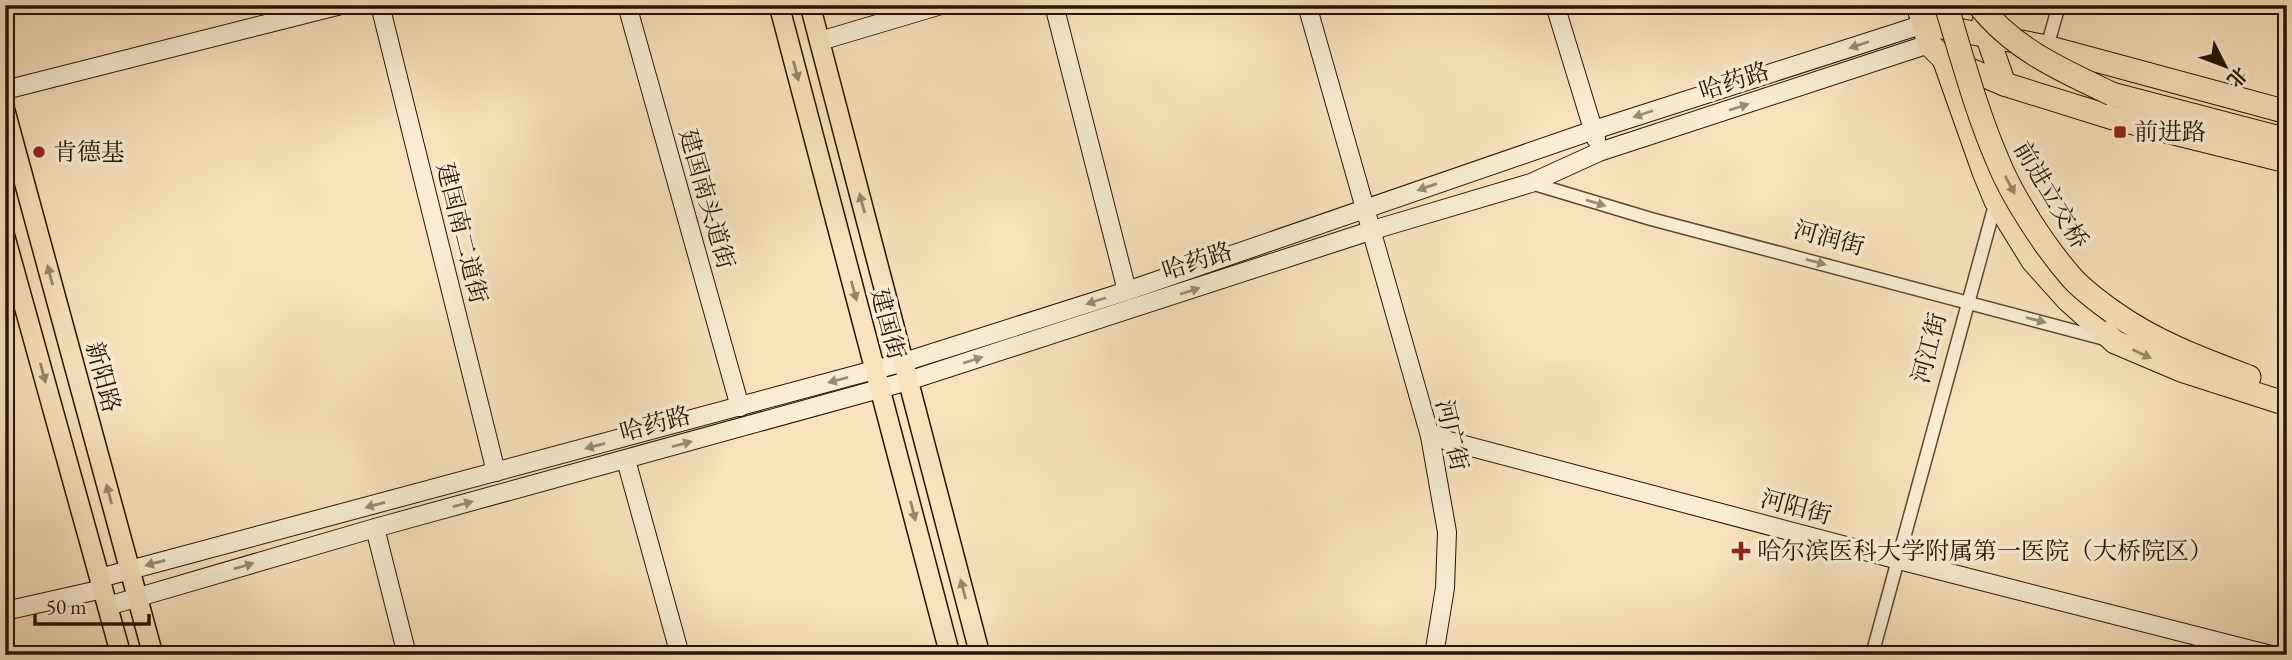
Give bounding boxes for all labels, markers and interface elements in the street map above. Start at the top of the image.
north arrow [2190,32,2260,102]
one-way arrow [1849,40,1870,50]
street label: 哈药路 [1695,55,1773,106]
one-way arrow [791,60,802,82]
text: 北 [2222,62,2253,92]
one-way arrow [1728,101,1749,111]
one-way arrow [1632,109,1653,120]
place label: 前进路 [2134,116,2206,147]
marker: 前进路 [2112,124,2128,140]
street label: 建国南头道街 [673,125,742,272]
street label: 前进立交桥 [2007,135,2096,254]
place label: 肯德基 [53,136,125,167]
marker: 肯德基 [31,144,47,160]
street label: 建国南二道街 [430,159,495,306]
one-way arrow [2003,175,2015,195]
one-way arrow [1417,182,1438,193]
one-way arrow [857,192,867,213]
one-way arrow [1586,198,1607,208]
street label: 河润街 [1790,213,1868,262]
street label: 哈药路 [1158,235,1236,286]
one-way arrow [1805,257,1827,268]
one-way arrow [44,264,54,285]
one-way arrow [849,280,860,302]
street label: 建国街 [864,285,913,363]
one-way arrow [1180,285,1201,296]
one-way arrow [1086,296,1107,307]
street label: 河江街 [1904,309,1953,387]
one-way arrow [2025,315,2047,326]
street label: 新阳路 [79,338,128,416]
one-way arrow [2132,348,2152,360]
one-way arrow [963,355,984,365]
one-way arrow [38,362,49,384]
one-way arrow [827,375,849,386]
street label: 河广街 [1429,396,1476,473]
street label: 哈药路 [616,399,694,448]
one-way arrow [671,438,693,449]
one-way arrow [584,441,605,451]
street label: 河阳街 [1757,482,1835,531]
one-way arrow [103,483,114,505]
one-way arrow [452,498,474,509]
one-way arrow [364,500,385,510]
one-way arrow [908,500,919,522]
place label: 哈尔滨医科大学附属第一医院（大桥院区） [1757,535,2213,566]
marker: 哈尔滨医科大学附属第一医院（大桥院区） [1731,541,1751,561]
one-way arrow [144,559,165,569]
one-way arrow [234,560,255,570]
one-way arrow [957,578,968,600]
scale bar [35,583,149,627]
text: 50 m [46,593,87,620]

